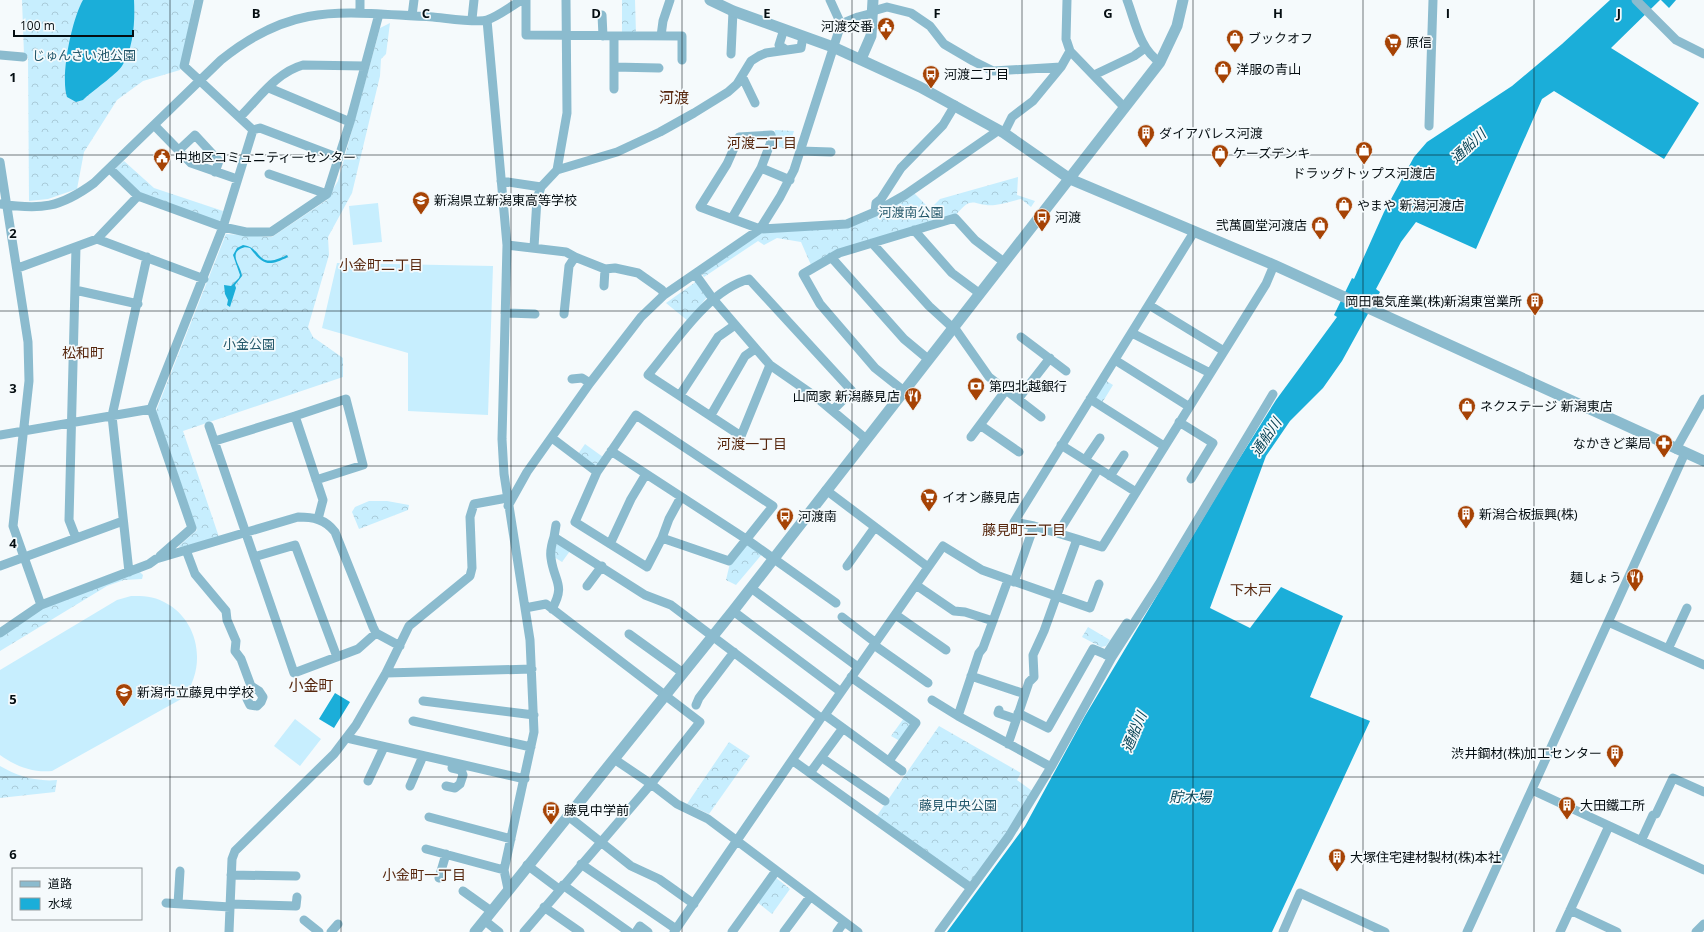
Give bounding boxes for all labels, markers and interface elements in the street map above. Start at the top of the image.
text: B [252,4,261,22]
text: C [422,4,430,22]
text: D [591,4,601,22]
text: E [763,4,771,22]
text: F [933,4,941,22]
text: G [1103,4,1113,22]
text: H [1273,4,1283,22]
text: I [1446,4,1450,22]
text: J [1616,4,1621,22]
scale bar [14,12,133,38]
public building icon: 河渡交番 [876,16,896,41]
text: 100 m [20,17,55,34]
place label: 河渡交番 [821,17,873,35]
shop icon: ブックオフ [1225,28,1245,53]
place label: ブックオフ [1248,29,1313,47]
supermarket icon: 原信 [1383,32,1403,57]
place label: 原信 [1406,33,1432,51]
park label: じゅんさい池公園 [32,46,136,64]
shop icon: 洋服の青山 [1213,59,1233,84]
place label: 洋服の青山 [1236,60,1301,78]
bus stop icon: 河渡二丁目 [921,64,941,89]
place label: 河渡二丁目 [944,65,1009,83]
text: 1 [9,68,17,86]
district label: 河渡 [659,87,689,107]
building icon: ダイアパレス河渡 [1136,123,1156,148]
water label: 通船川 [1446,123,1491,167]
place label: ダイアパレス河渡 [1159,124,1263,142]
district label: 河渡二丁目 [727,133,797,152]
shop icon: ドラッグトップス河渡店 [1354,140,1374,165]
shop icon: ケーズデンキ [1210,143,1230,168]
place label: ケーズデンキ [1233,144,1310,162]
public building icon: 中地区コミュニティーセンター [152,147,172,172]
place label: 中地区コミュニティーセンター [175,148,356,166]
place label: ドラッグトップス河渡店 [1292,164,1436,182]
school or university icon: 新潟県立新潟東高等学校 [411,190,431,215]
place label: 新潟県立新潟東高等学校 [434,191,577,209]
shop icon: やまや 新潟河渡店 [1334,195,1354,220]
place label: やまや 新潟河渡店 [1357,196,1464,214]
park label: 河渡南公園 [878,203,944,221]
bus stop icon: 河渡 [1032,207,1052,232]
place label: 河渡 [1055,208,1081,226]
shop icon: 弐萬圓堂河渡店 [1310,215,1330,240]
place label: 弐萬圓堂河渡店 [1216,216,1307,234]
text: 2 [9,224,17,242]
district label: 小金町二丁目 [339,255,423,274]
building icon: 岡田電気産業(株)新潟東営業所 [1525,291,1545,316]
place label: 岡田電気産業(株)新潟東営業所 [1345,292,1522,310]
park label: 小金公園 [223,335,275,353]
district label: 松和町 [62,343,104,362]
bank icon: 第四北越銀行 [966,376,986,401]
place label: 第四北越銀行 [989,377,1067,395]
text: 3 [9,379,17,397]
restaurant icon: 山岡家 新潟藤見店 [903,386,923,411]
place label: 山岡家 新潟藤見店 [793,387,900,405]
shop icon: ネクステージ 新潟東店 [1457,396,1477,421]
place label: ネクステージ 新潟東店 [1480,397,1613,415]
water label: 通船川 [1246,412,1286,459]
pharmacy icon: なかきど薬局 [1654,433,1674,458]
district label: 河渡一丁目 [717,434,787,453]
place label: なかきど薬局 [1573,434,1651,452]
supermarket icon: イオン藤見店 [919,487,939,512]
place label: イオン藤見店 [942,488,1020,506]
building icon: 新潟合板振興(株) [1456,504,1476,529]
place label: 新潟合板振興(株) [1479,505,1578,523]
bus stop icon: 河渡南 [775,506,795,531]
place label: 河渡南 [798,507,837,525]
district label: 藤見町二丁目 [982,520,1066,539]
text: 4 [9,534,17,552]
restaurant icon: 麺しょう [1625,567,1645,592]
place label: 麺しょう [1570,568,1622,586]
district label: 下木戸 [1230,580,1272,599]
district label: 小金町 [288,675,334,695]
school or university icon: 新潟市立藤見中学校 [114,682,134,707]
place label: 新潟市立藤見中学校 [137,683,254,701]
text: 5 [9,690,17,708]
water label: 通船川 [1117,707,1151,755]
building icon: 渋井鋼材(株)加工センター [1605,743,1625,768]
place label: 渋井鋼材(株)加工センター [1451,744,1602,762]
water label: 貯木場 [1169,787,1213,806]
building icon: 大田鐵工所 [1557,795,1577,820]
park label: 藤見中央公園 [919,796,997,814]
place label: 大田鐵工所 [1580,796,1645,814]
bus stop icon: 藤見中学前 [541,800,561,825]
place label: 藤見中学前 [564,801,629,819]
text: 6 [9,845,17,863]
building icon: 大塚住宅建材製材(株)本社 [1327,847,1347,872]
place label: 大塚住宅建材製材(株)本社 [1350,848,1501,866]
district label: 小金町一丁目 [382,865,466,884]
legend [12,868,142,920]
text: 道路 [48,875,72,892]
text: 水域 [48,895,72,912]

